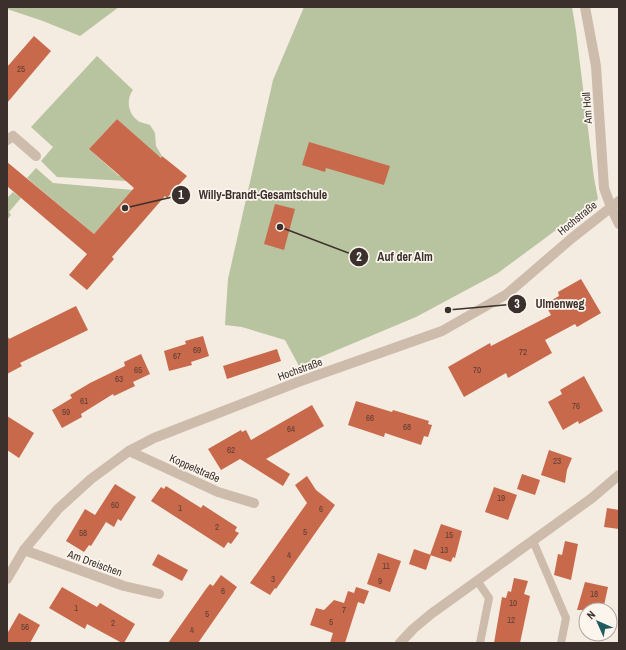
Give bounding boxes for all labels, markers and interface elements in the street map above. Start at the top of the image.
house number: 25 [17,63,25,75]
street label: Am Holl [579,92,595,125]
callout: Willy-Brandt-Gesamtschule [171,183,335,207]
text: 1 [178,187,184,203]
text: Willy-Brandt-Gesamtschule [199,187,328,203]
street label: Hochstraße [554,198,600,238]
callout: Auf der Alm [349,245,441,269]
text: 2 [356,249,362,265]
text: Auf der Alm [377,249,433,265]
callout: Ulmenweg [507,292,592,316]
text: 3 [514,296,520,312]
text: Ulmenweg [535,296,585,312]
house number: 69 [193,344,201,356]
house number: 72 [519,346,527,358]
house number: 67 [173,350,181,362]
street label: Hochstraße [276,354,324,384]
house number: 65 [134,364,142,376]
house number: 70 [473,364,481,376]
house number: 63 [115,373,123,385]
house number: 61 [80,395,88,407]
house number: 76 [572,400,580,412]
house number: 59 [62,406,70,418]
house number: 66 [366,412,374,424]
house number: 68 [403,421,411,433]
house number: 64 [287,423,295,435]
house number: 62 [227,444,235,456]
street label: Koppelstraße [168,451,222,485]
house number: 23 [553,455,561,467]
house number: 19 [497,492,505,504]
house number: 60 [111,499,119,511]
house number: 1 [178,502,182,514]
house number: 6 [319,503,323,515]
house number: 2 [215,521,219,533]
house number: 5 [303,526,307,538]
house number: 58 [79,527,87,539]
house number: 15 [445,529,453,541]
house number: 13 [440,544,448,556]
street label: Am Dreischen [65,546,124,579]
house number: 4 [287,549,291,561]
house number: 11 [382,560,390,572]
house number: 3 [271,573,275,585]
house number: 9 [378,575,382,587]
house number: 6 [221,585,225,597]
house number: 18 [590,588,598,600]
house number: 10 [509,597,517,609]
house number: 1 [74,602,78,614]
north arrow [578,602,618,642]
house number: 7 [342,604,346,616]
house number: 5 [205,608,209,620]
text: N [584,608,598,622]
house number: 12 [507,614,515,626]
house number: 5 [329,616,333,628]
house number: 2 [111,617,115,629]
house number: 56 [21,621,29,633]
house number: 4 [190,624,194,636]

